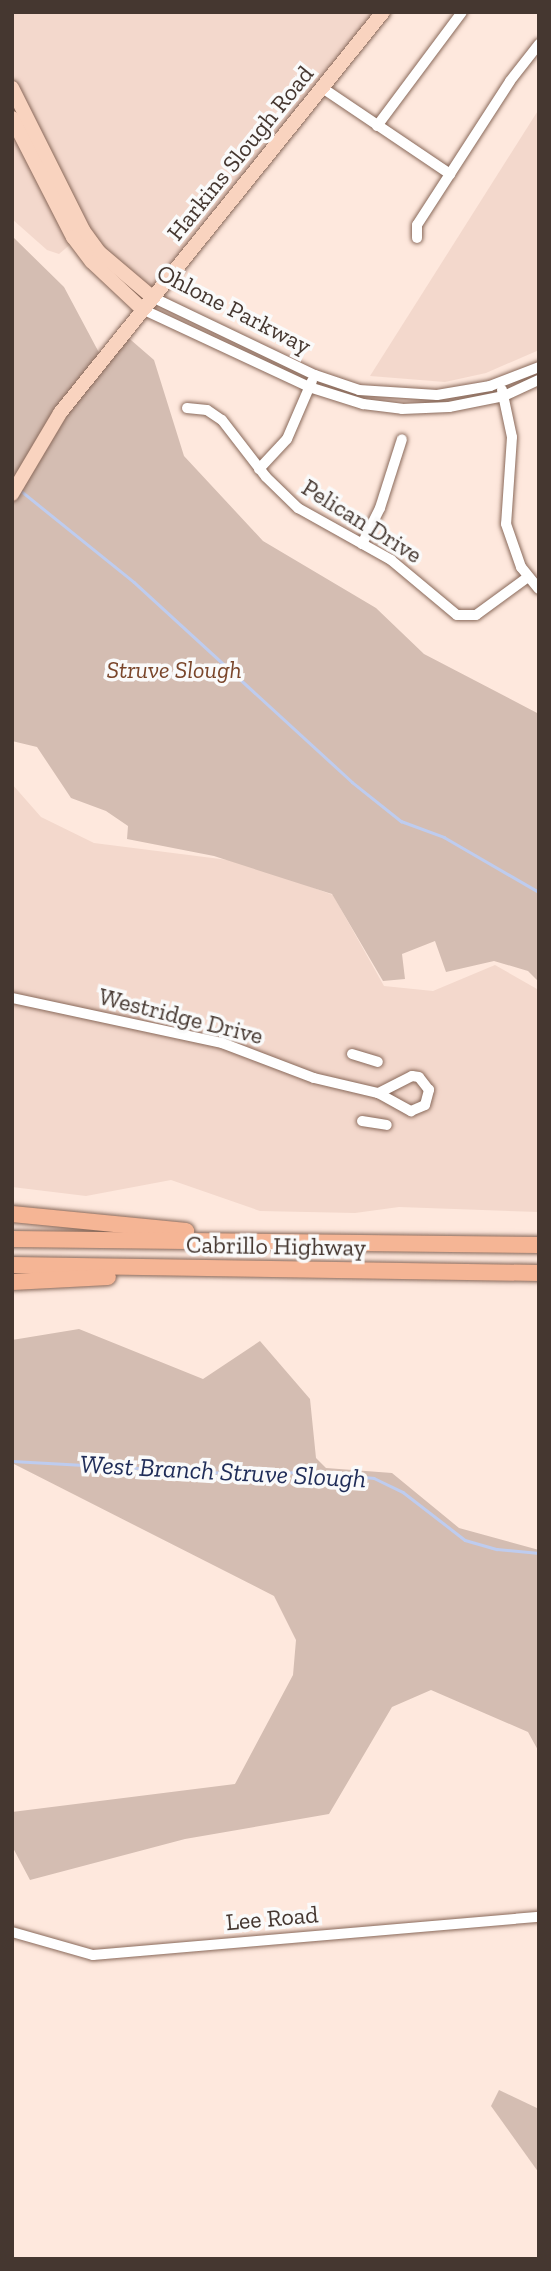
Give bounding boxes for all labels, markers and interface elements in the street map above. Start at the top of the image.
street label: Harkins Slough Road [161,60,319,246]
street label: Ohlone Parkway [152,258,316,360]
street label: Pelican Drive [297,473,427,569]
park label: Struve Slough [106,656,242,684]
street label: Westridge Drive [96,982,266,1050]
street label: Cabrillo Highway [186,1230,366,1262]
water label: West Branch Struve Slough [79,1449,367,1495]
street label: Lee Road [225,1900,319,1936]

